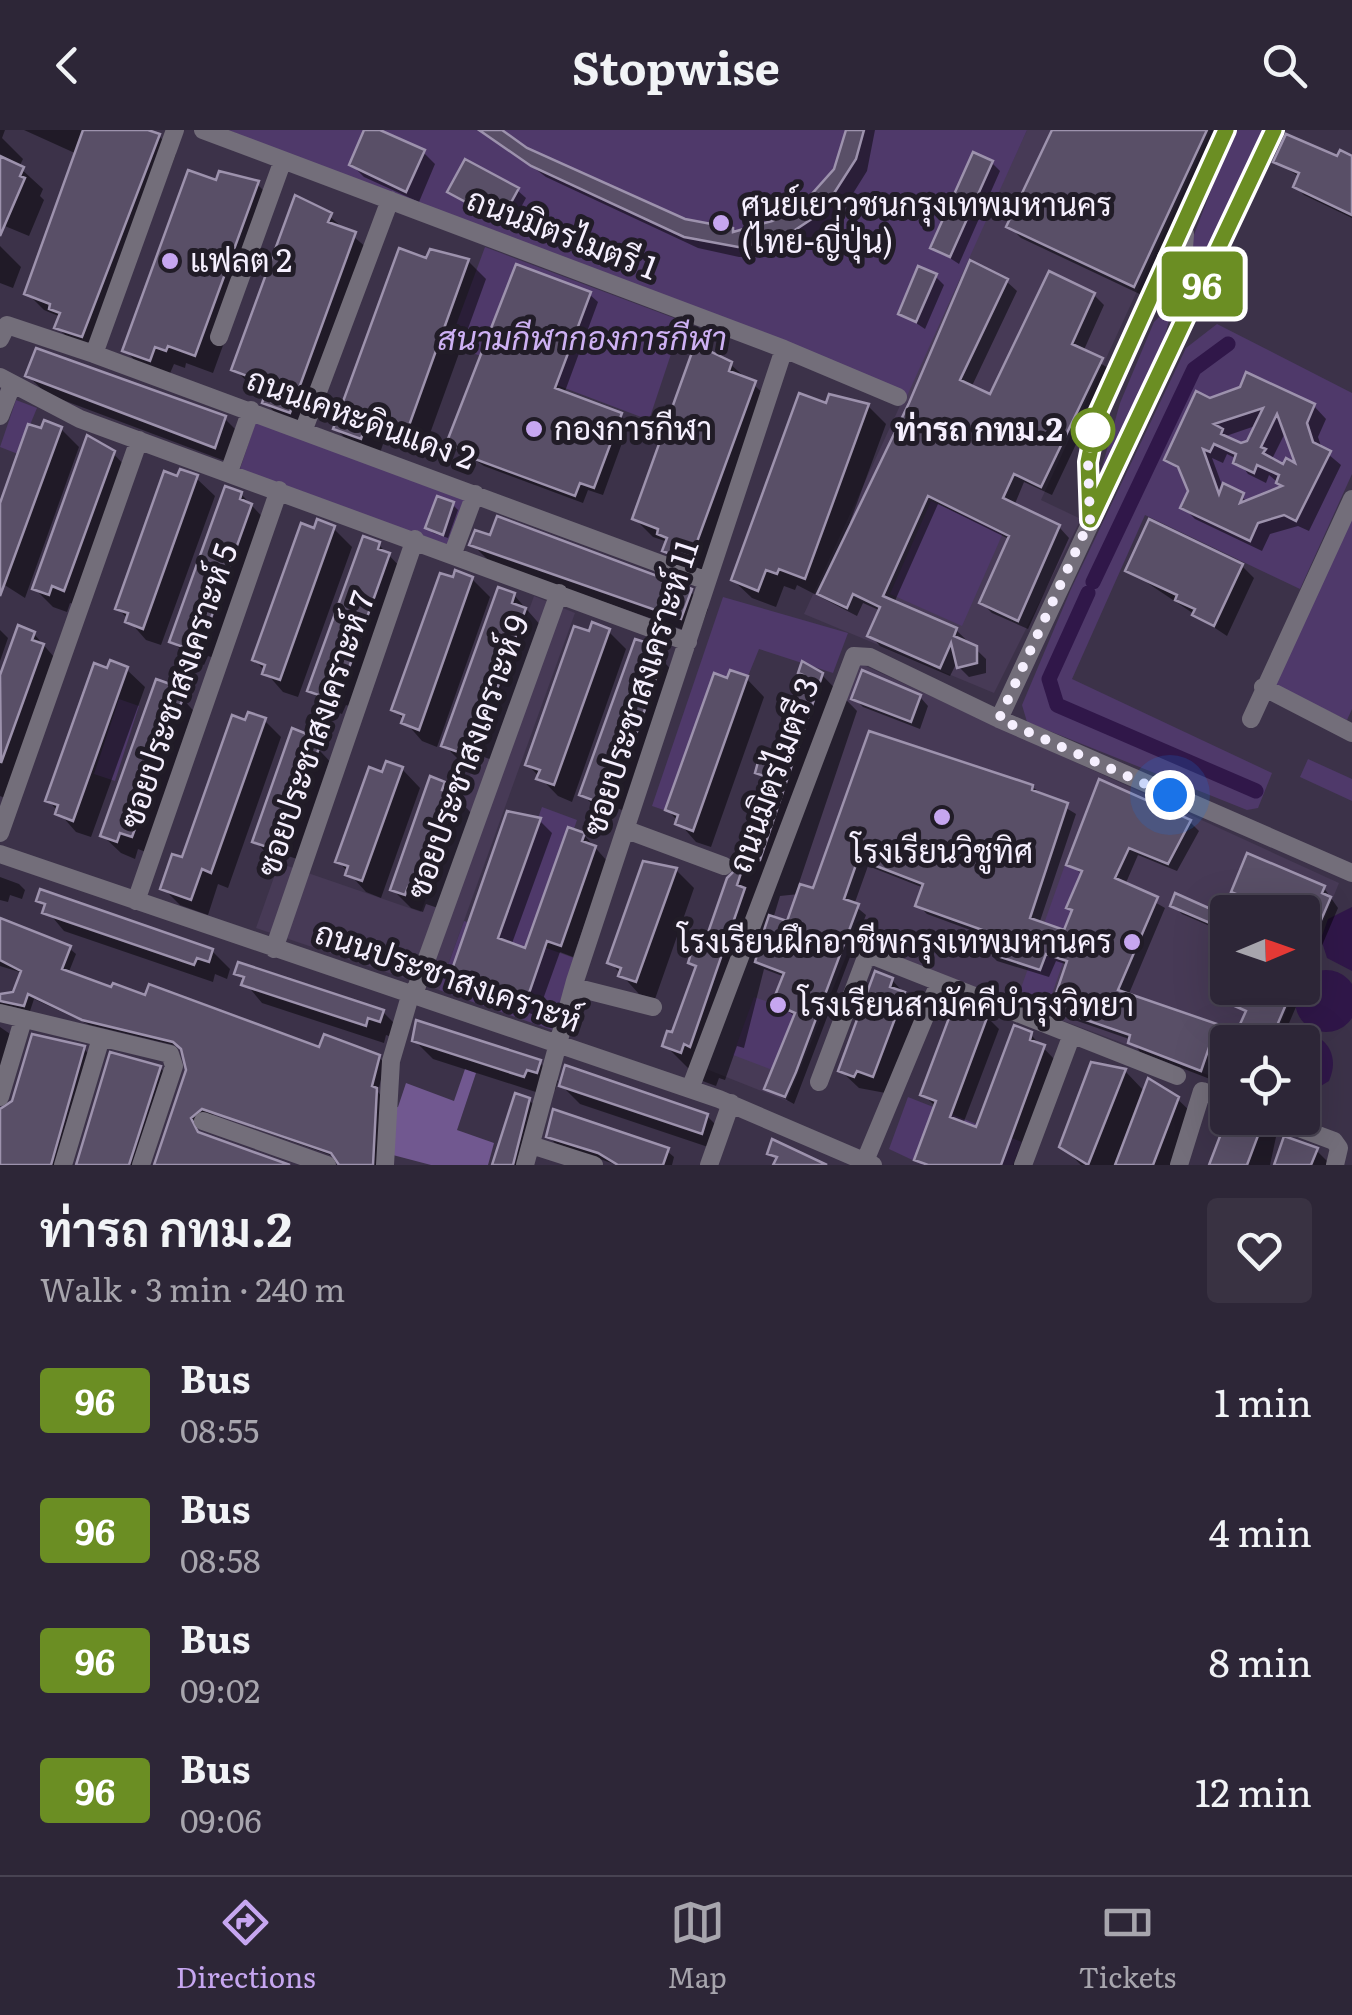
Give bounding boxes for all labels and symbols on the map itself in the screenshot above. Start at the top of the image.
street label: ถนนมิตรไมตรี 1 [461,173,665,290]
place label: ศูนย์เยาวชนกรุงเทพมหานคร (ไทย-ญี่ปุ่น) [741,178,1112,264]
marker: ศูนย์เยาวชนกรุงเทพมหานคร (ไทย-ญี่ปุ่น) [710,212,732,234]
place label: แฟลต 2 [190,234,292,282]
marker: แฟลต 2 [159,250,181,272]
line badge: 96 [1157,252,1247,316]
park label: สนามกีฬากองการกีฬา [437,312,727,360]
street label: ถนนเคหะดินแดง 2 [241,353,483,480]
place label: กองการกีฬา [554,402,712,450]
place label: ท่ารถ กทม.2 [895,403,1063,451]
marker: ท่ารถ กทม.2 [1072,409,1114,451]
marker: กองการกีฬา [523,418,545,440]
street label: ซอยประชาสงเคราะห์ 11 [568,533,709,841]
street label: ซอยประชาสงเคราะห์ 5 [105,536,247,834]
street label: ซอยประชาสงเคราะห์ 7 [242,584,384,882]
street label: ซอยประชาสงเคราะห์ 9 [391,607,539,905]
street label: ถนนมิตรไมตรี 3 [714,670,829,878]
your location [1145,770,1195,820]
marker: โรงเรียนวิชูทิศ [931,806,953,828]
place label: โรงเรียนวิชูทิศ [849,825,1033,874]
north arrow [1210,895,1320,1005]
street label: ถนนประชาสงเคราะห์ [309,906,588,1042]
place label: โรงเรียนฝึกอาชีพกรุงเทพมหานคร [676,915,1112,964]
marker: โรงเรียนฝึกอาชีพกรุงเทพมหานคร [1121,931,1143,953]
place label: โรงเรียนสามัคคีบํารุงวิทยา [796,978,1134,1027]
marker: โรงเรียนสามัคคีบํารุงวิทยา [767,994,789,1016]

